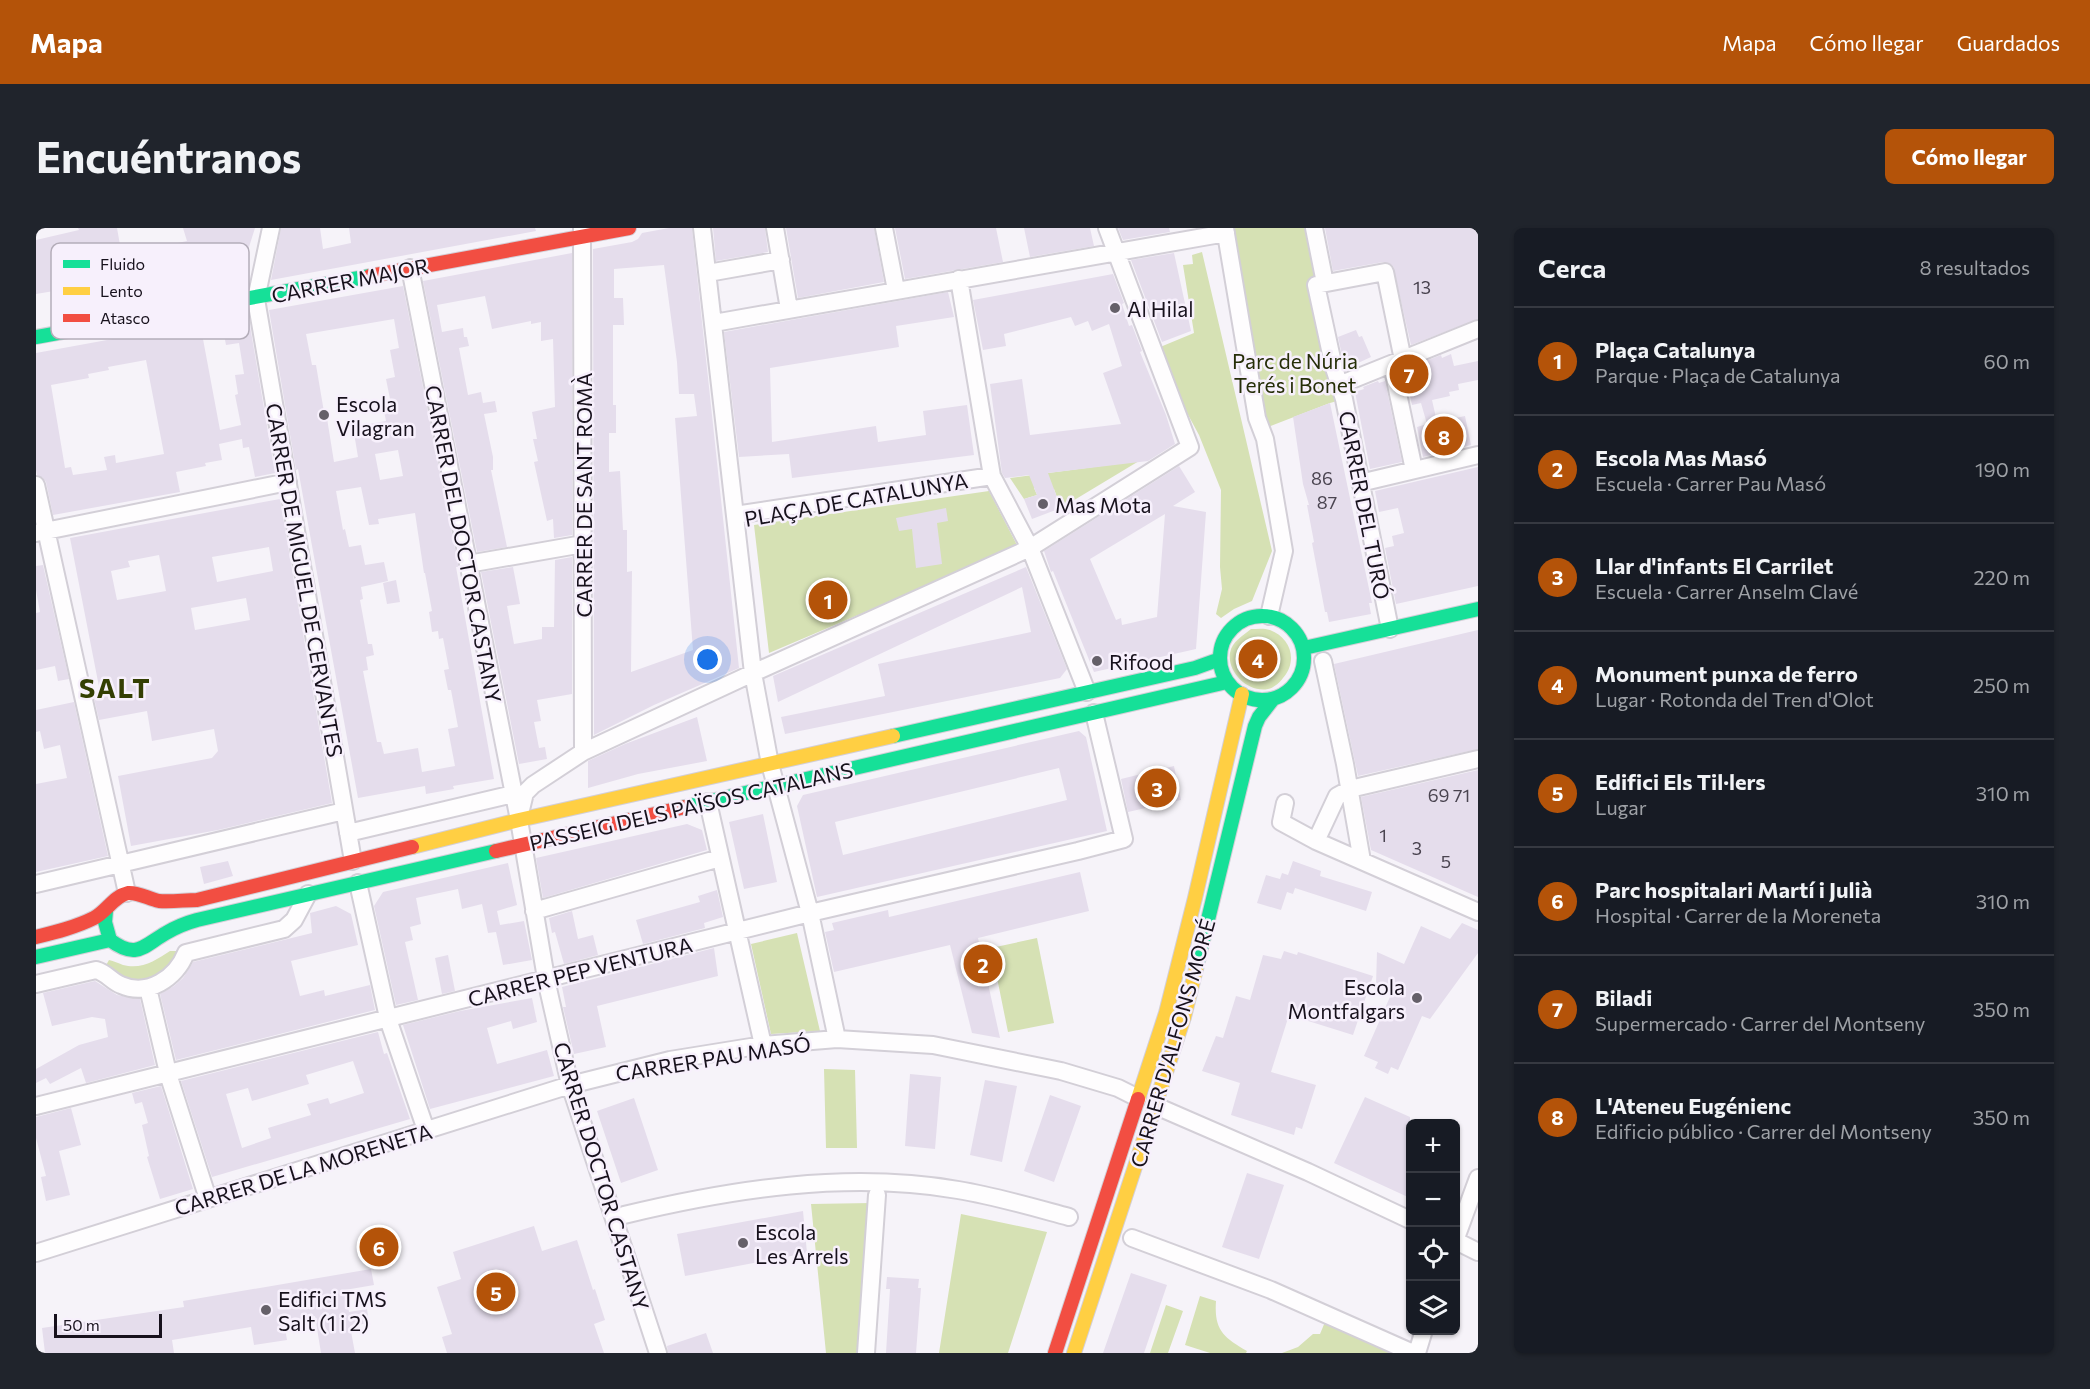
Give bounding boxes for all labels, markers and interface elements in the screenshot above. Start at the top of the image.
text: Mapa [30,25,103,59]
text: Mapa [1722,30,1777,55]
text: Cómo llegar [1810,30,1924,55]
text: Guardados [1957,30,2060,55]
button: Cómo llegar [1885,129,2054,184]
text: Encuéntranos [36,130,301,182]
legend [51,243,249,339]
text: Cerca [1538,252,1606,283]
street label: CARRER MAJOR [269,253,431,307]
text: Fluido [100,254,145,273]
text: 8 resultados [1919,255,2030,279]
house number: 13 [1413,276,1431,298]
text: Lento [100,281,143,300]
place label: Al Hilal [1127,296,1194,321]
marker: Al Hilal [1108,301,1122,315]
text: Atasco [100,308,150,327]
text: Plaça Catalunya [1595,336,1755,363]
park label: Parc de Núria Terés i Bonet [1232,348,1358,397]
text: 1 [1553,349,1562,373]
text: 60 m [1984,349,2030,373]
pin: 7 [1390,352,1428,396]
text: Parque · Plaça de Catalunya [1595,363,1841,387]
street label: CARRER DE SANT ROMÀ [571,373,596,617]
street label: CARRER DEL DOCTOR CASTANY [421,383,507,705]
place label: Escola Vilagran [336,391,415,440]
street label: CARRER DE MIGUEL DE CERVANTES [262,401,348,759]
marker: Escola Vilagran [317,408,331,422]
street label: CARRER DEL TURÓ [1334,409,1396,601]
pin: 8 [1424,414,1464,458]
text: Escola Mas Masó [1595,444,1767,471]
text: 2 [1552,457,1563,481]
text: 190 m [1975,457,2030,481]
street label: PLAÇA DE CATALUNYA [742,467,970,531]
house number: 86 [1311,467,1333,489]
text: Escuela · Carrer Pau Masó [1595,471,1826,495]
house number: 87 [1317,491,1337,513]
place label: Mas Mota [1055,492,1152,517]
marker: Mas Mota [1036,497,1050,511]
text: Llar d'infants El Carrilet [1595,552,1833,579]
text: 3 [1552,565,1563,589]
text: 220 m [1974,565,2030,589]
pin: 1 [808,578,848,622]
text: Escuela · Carrer Anselm Clavé [1595,579,1858,603]
pin: 4 [1238,636,1278,682]
your location [693,645,722,674]
place label: Rifood [1109,649,1173,674]
marker: Rifood [1090,654,1104,668]
text: Monument punxa de ferro [1595,660,1858,687]
district label: SALT [79,671,151,704]
text: 4 [1551,673,1564,697]
text: 250 m [1973,673,2030,697]
text: Lugar · Rotonda del Tren d'Olot [1595,687,1874,711]
street label: PASSEIG DELS PAÏSOS CATALANS [527,757,855,855]
pin: 3 [1138,766,1176,810]
text: Edifici Els Til·lers [1595,768,1766,795]
text: 5 [1552,781,1563,805]
text: 310 m [1976,781,2030,805]
house number: 69 71 [1428,784,1470,806]
text: Lugar [1595,795,1647,819]
house number: 1 [1379,824,1387,846]
house number: 3 [1412,837,1422,859]
house number: 5 [1441,850,1451,872]
text: Parc hospitalari Martí i Julià [1595,876,1872,903]
text: 6 [1551,889,1564,913]
text: 310 m [1976,889,2030,913]
text: Hospital · Carrer de la Moreneta [1595,903,1881,927]
street label: CARRER D'ALFONS MORÉ [1125,916,1219,1170]
street label: CARRER PEP VENTURA [465,931,695,1011]
pin: 2 [964,942,1002,986]
place label: Escola Montfalgars [1288,974,1405,1023]
text: Biladi [1595,984,1652,1011]
marker: Escola Montfalgars [1410,991,1424,1005]
text: 7 [1552,997,1563,1021]
text: 350 m [1973,997,2030,1021]
text: Supermercado · Carrer del Montseny [1595,1011,1925,1035]
street label: CARRER PAU MASÓ [614,1030,812,1086]
street label: CARRER DOCTOR CASTANY [549,1039,655,1313]
text: L'Ateneu Eugénienc [1595,1092,1791,1119]
text: 8 [1551,1105,1564,1129]
text: 350 m [1973,1105,2030,1129]
street label: CARRER DE LA MORENETA [171,1118,435,1220]
map controls [1406,1119,1460,1335]
button: + [1406,1119,1460,1173]
text: Edificio público · Carrer del Montseny [1595,1119,1932,1143]
button: − [1406,1173,1460,1227]
place label: Escola Les Arrels [755,1219,849,1268]
pin: 6 [360,1224,398,1270]
button: locate [1406,1227,1460,1281]
marker: Escola Les Arrels [736,1236,750,1250]
pin: 5 [476,1270,516,1314]
button: layers [1406,1281,1460,1335]
place label: Edifici TMS Salt (1 i 2) [278,1286,387,1335]
marker: Edifici TMS Salt (1 i 2) [259,1303,273,1317]
scale bar [54,1311,162,1338]
text: 50 m [63,1315,100,1334]

